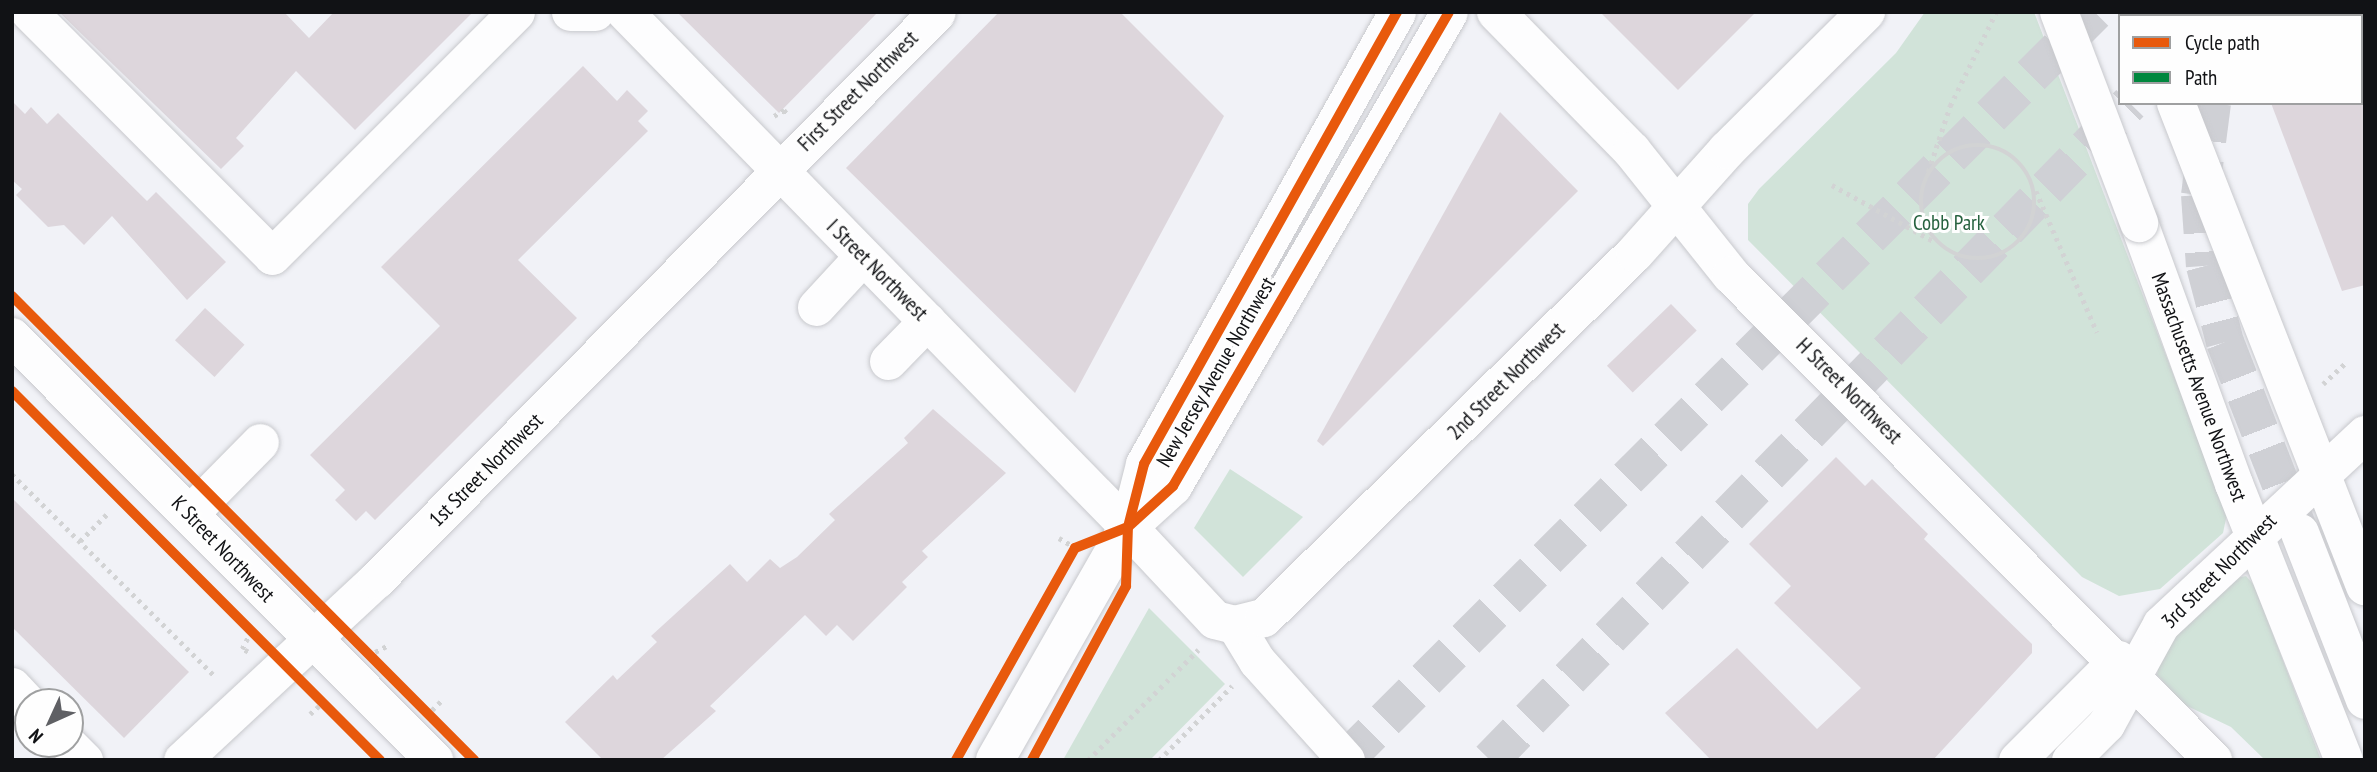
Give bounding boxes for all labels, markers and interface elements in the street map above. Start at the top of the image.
legend [2118,14,2363,105]
street label: First Street Northwest [793,26,923,156]
text: Cycle path [2185,29,2260,56]
text: Path [2185,64,2217,91]
park label: Cobb Park [1913,210,1985,236]
street label: I Street Northwest [821,214,933,326]
street label: Massachusetts Avenue Northwest [2146,269,2252,505]
street label: New Jersey Avenue Northwest [1151,272,1281,472]
street label: 2nd Street Northwest [1442,317,1570,445]
street label: H Street Northwest [1791,333,1907,449]
street label: 1st Street Northwest [424,408,548,532]
street label: K Street Northwest [166,491,280,607]
street label: 3rd Street Northwest [2156,508,2282,634]
north arrow [14,688,84,758]
text: N [23,724,48,749]

